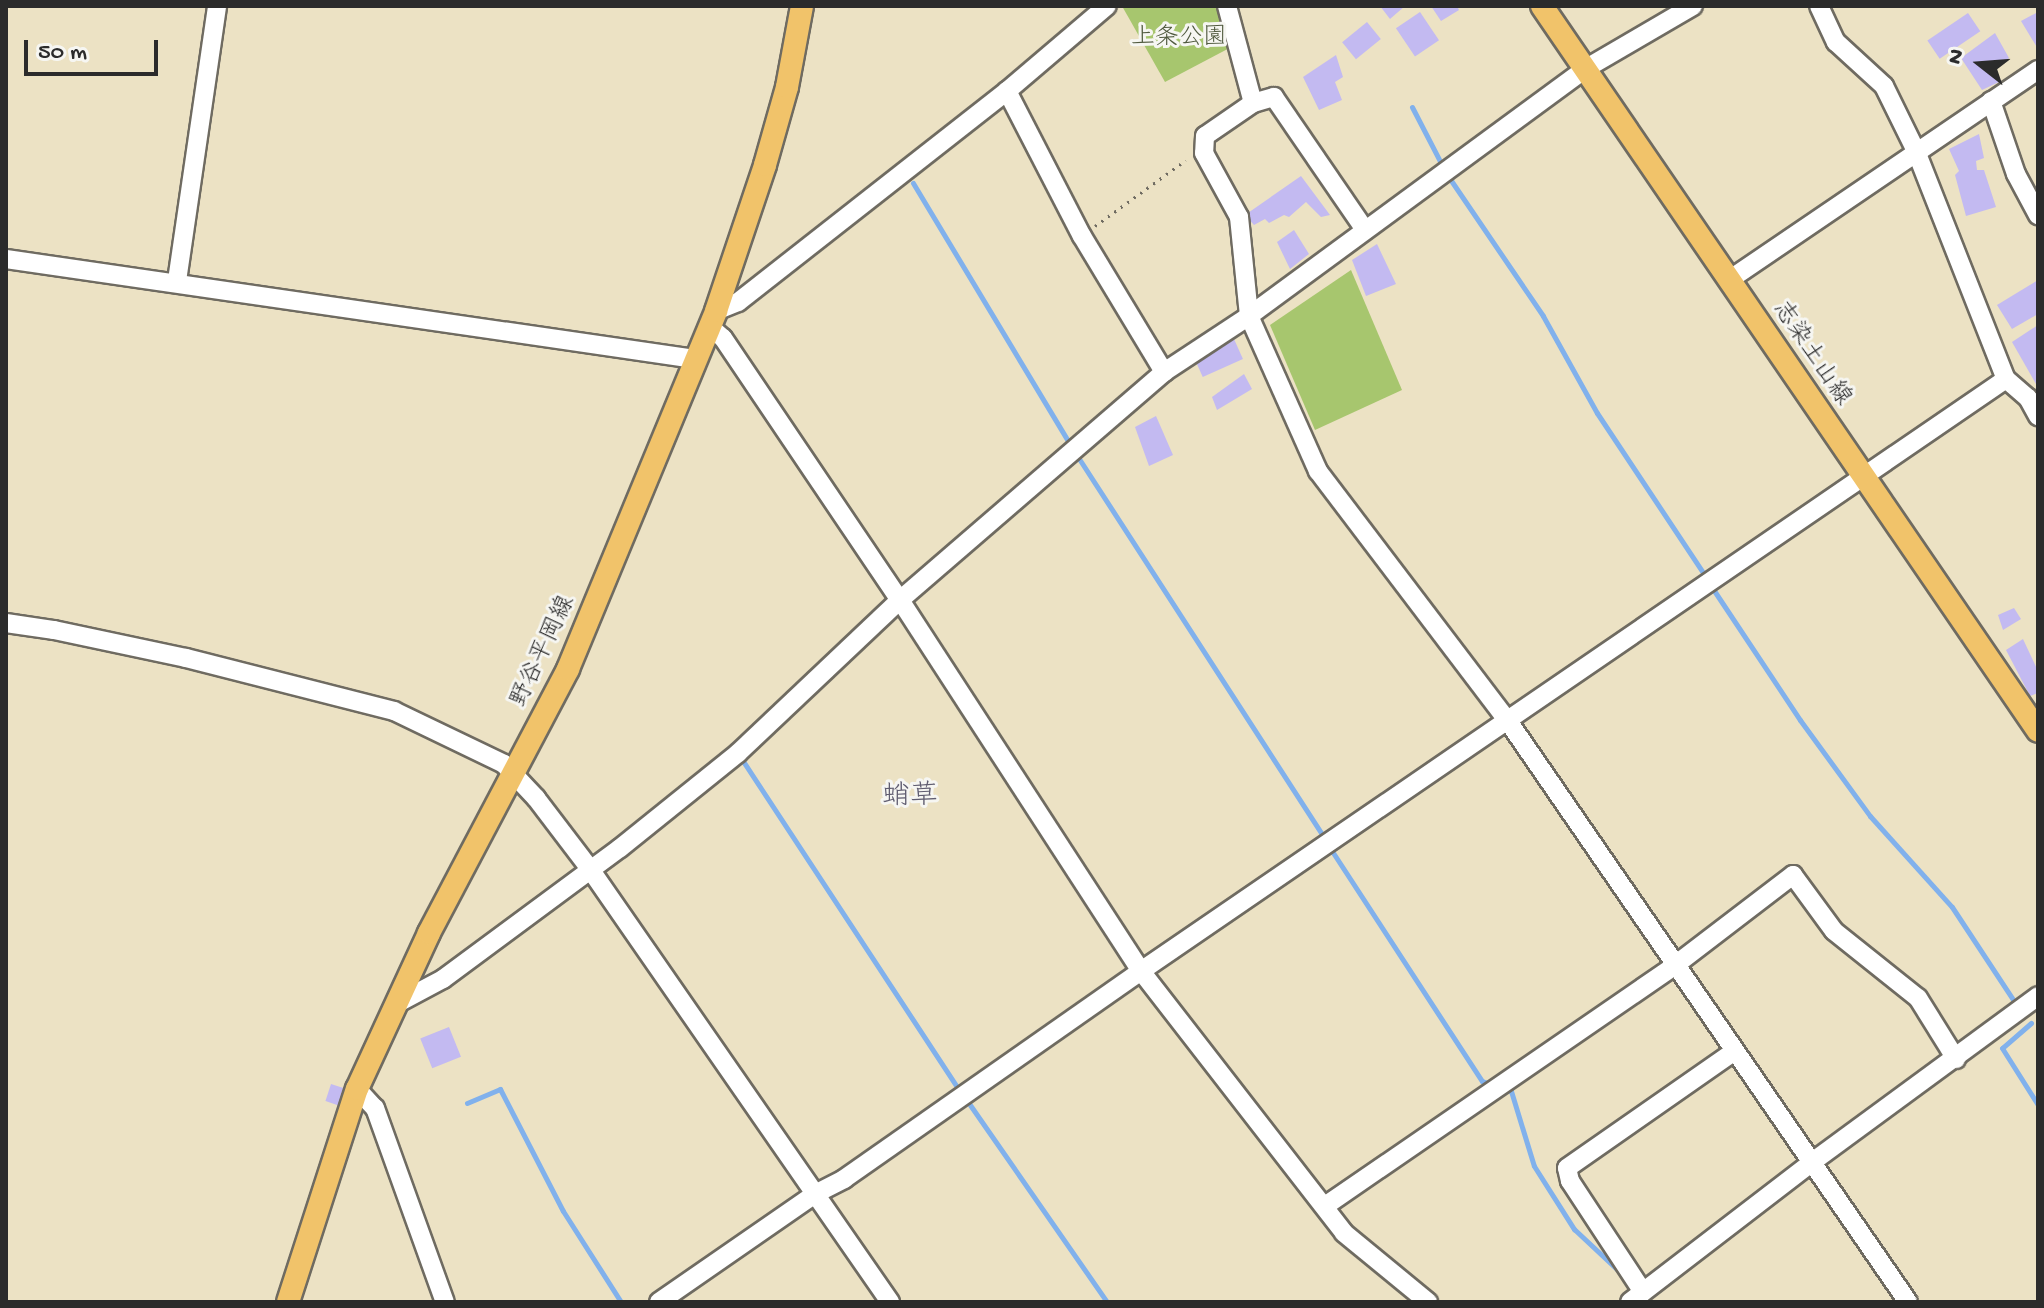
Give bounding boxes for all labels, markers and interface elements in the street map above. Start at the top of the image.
scale bar [28,24,162,74]
north arrow [1940,24,2020,104]
park label: 上条公園 [1131,25,1227,53]
text: 50 m [38,39,87,68]
text: N [1943,46,1972,68]
street label: 志染土山線 [1766,296,1856,412]
street label: 野谷平岡線 [506,592,582,712]
district label: 蛸草 [882,781,938,815]

